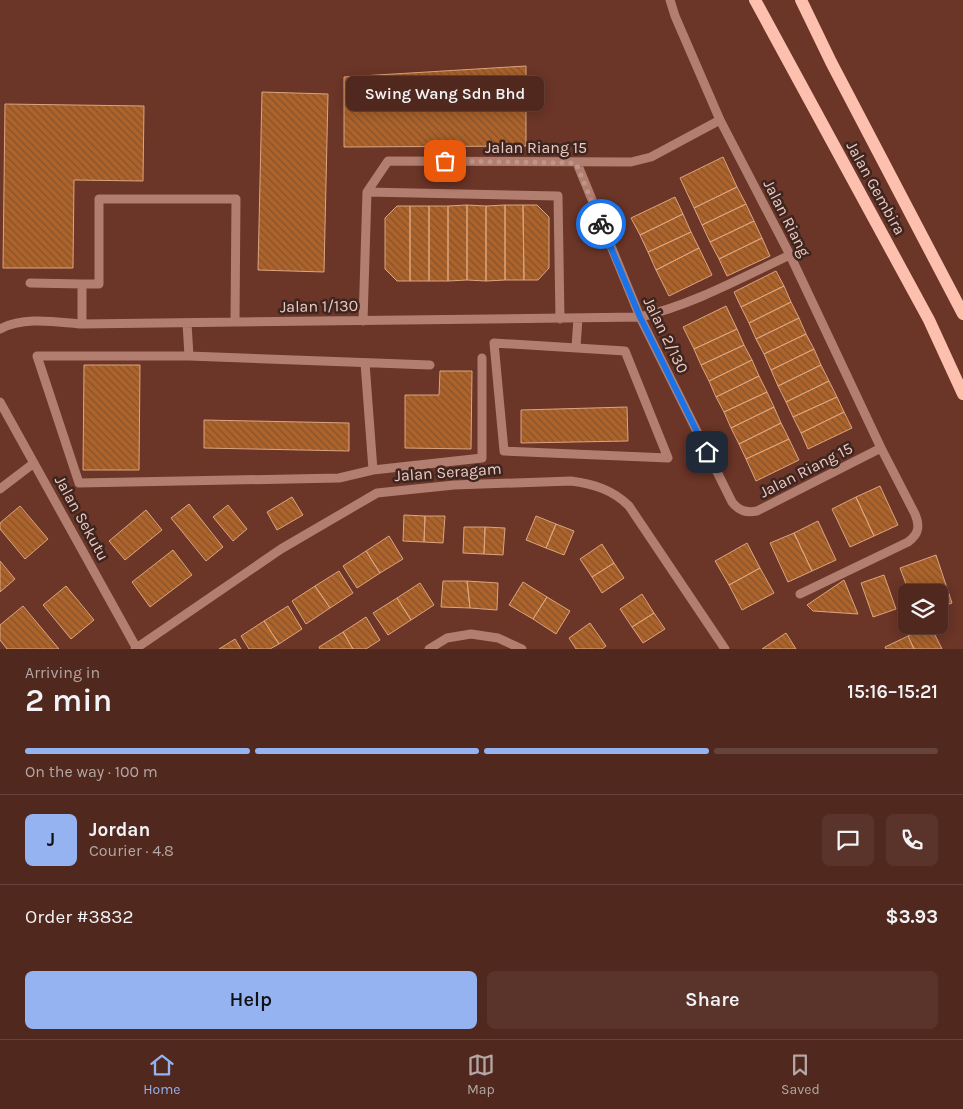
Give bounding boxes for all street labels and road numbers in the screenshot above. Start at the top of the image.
street label: Jalan Riang 15 [485,138,587,157]
street label: Jalan Gembira [842,138,910,238]
street label: Jalan Riang [759,176,815,260]
street label: Jalan 2/130 [639,294,693,376]
street label: Jalan 1/130 [280,296,358,316]
street label: Jalan Riang 15 [756,438,856,502]
street label: Jalan Seragam [394,459,502,485]
street label: Jalan Sekutu [51,472,113,564]

